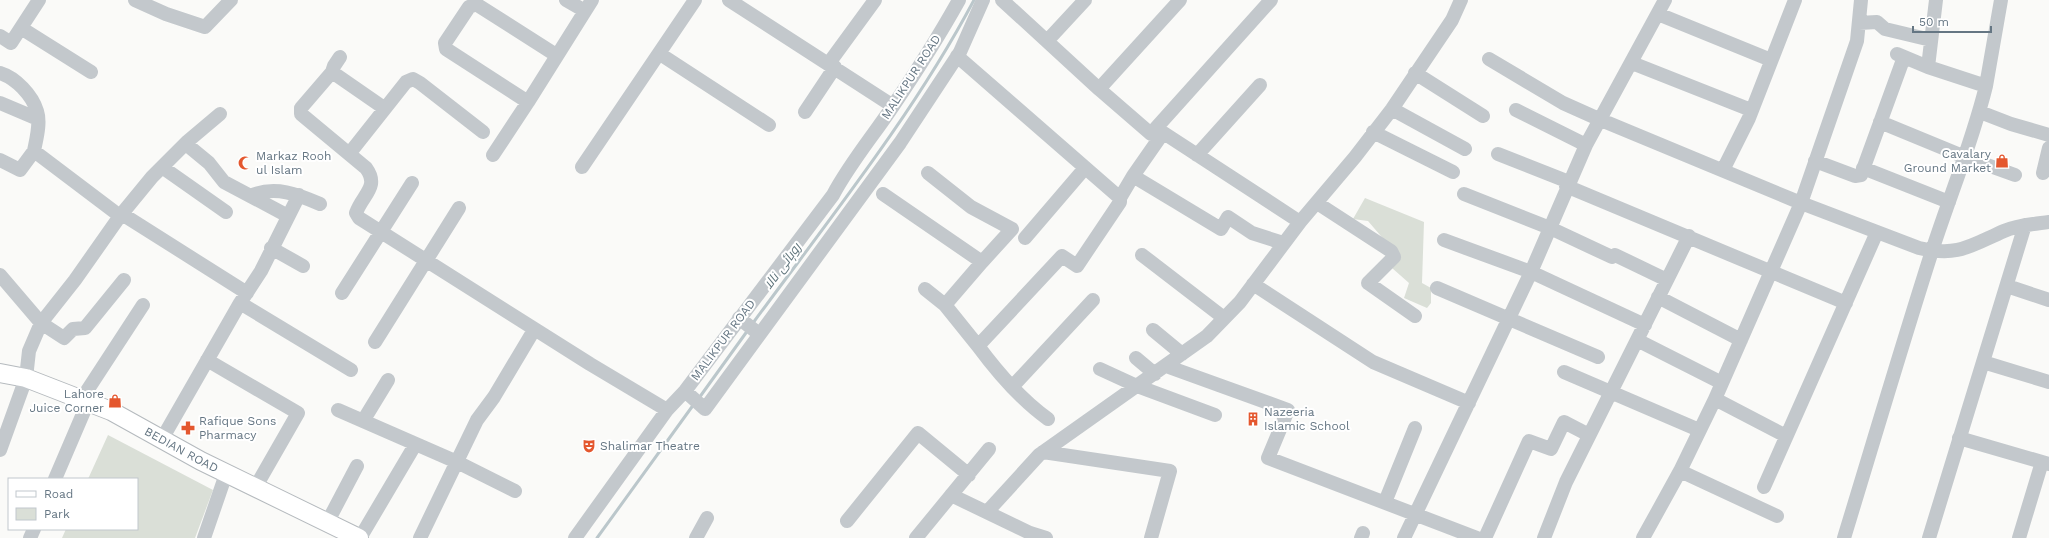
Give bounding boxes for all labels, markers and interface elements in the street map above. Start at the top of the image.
scale bar [1913,8,1991,34]
text: 50 m [1919,15,1949,29]
street label: MALIKPUR ROAD [878,32,944,122]
place label: Cavalary Ground Market [1904,147,1992,175]
place label: Markaz Rooh ul Islam [256,149,331,177]
shop icon: Cavalary Ground Market [1994,153,2010,169]
mosque icon: Markaz Rooh ul Islam [237,155,253,171]
water label: روہائی نالا [760,239,805,292]
street label: MALIKPUR ROAD [688,297,758,383]
place label: Lahore Juice Corner [29,387,104,415]
shop icon: Lahore Juice Corner [107,393,123,409]
place label: Nazeeria Islamic School [1264,405,1350,433]
building icon: Nazeeria Islamic School [1245,411,1261,427]
place label: Rafique Sons Pharmacy [199,414,276,442]
pharmacy icon: Rafique Sons Pharmacy [180,420,196,436]
street label: BEDIAN ROAD [142,424,220,475]
theatre icon: Shalimar Theatre [581,438,597,454]
place label: Shalimar Theatre [600,439,700,453]
legend [8,478,138,530]
text: Road [44,487,73,501]
text: Park [44,507,70,521]

